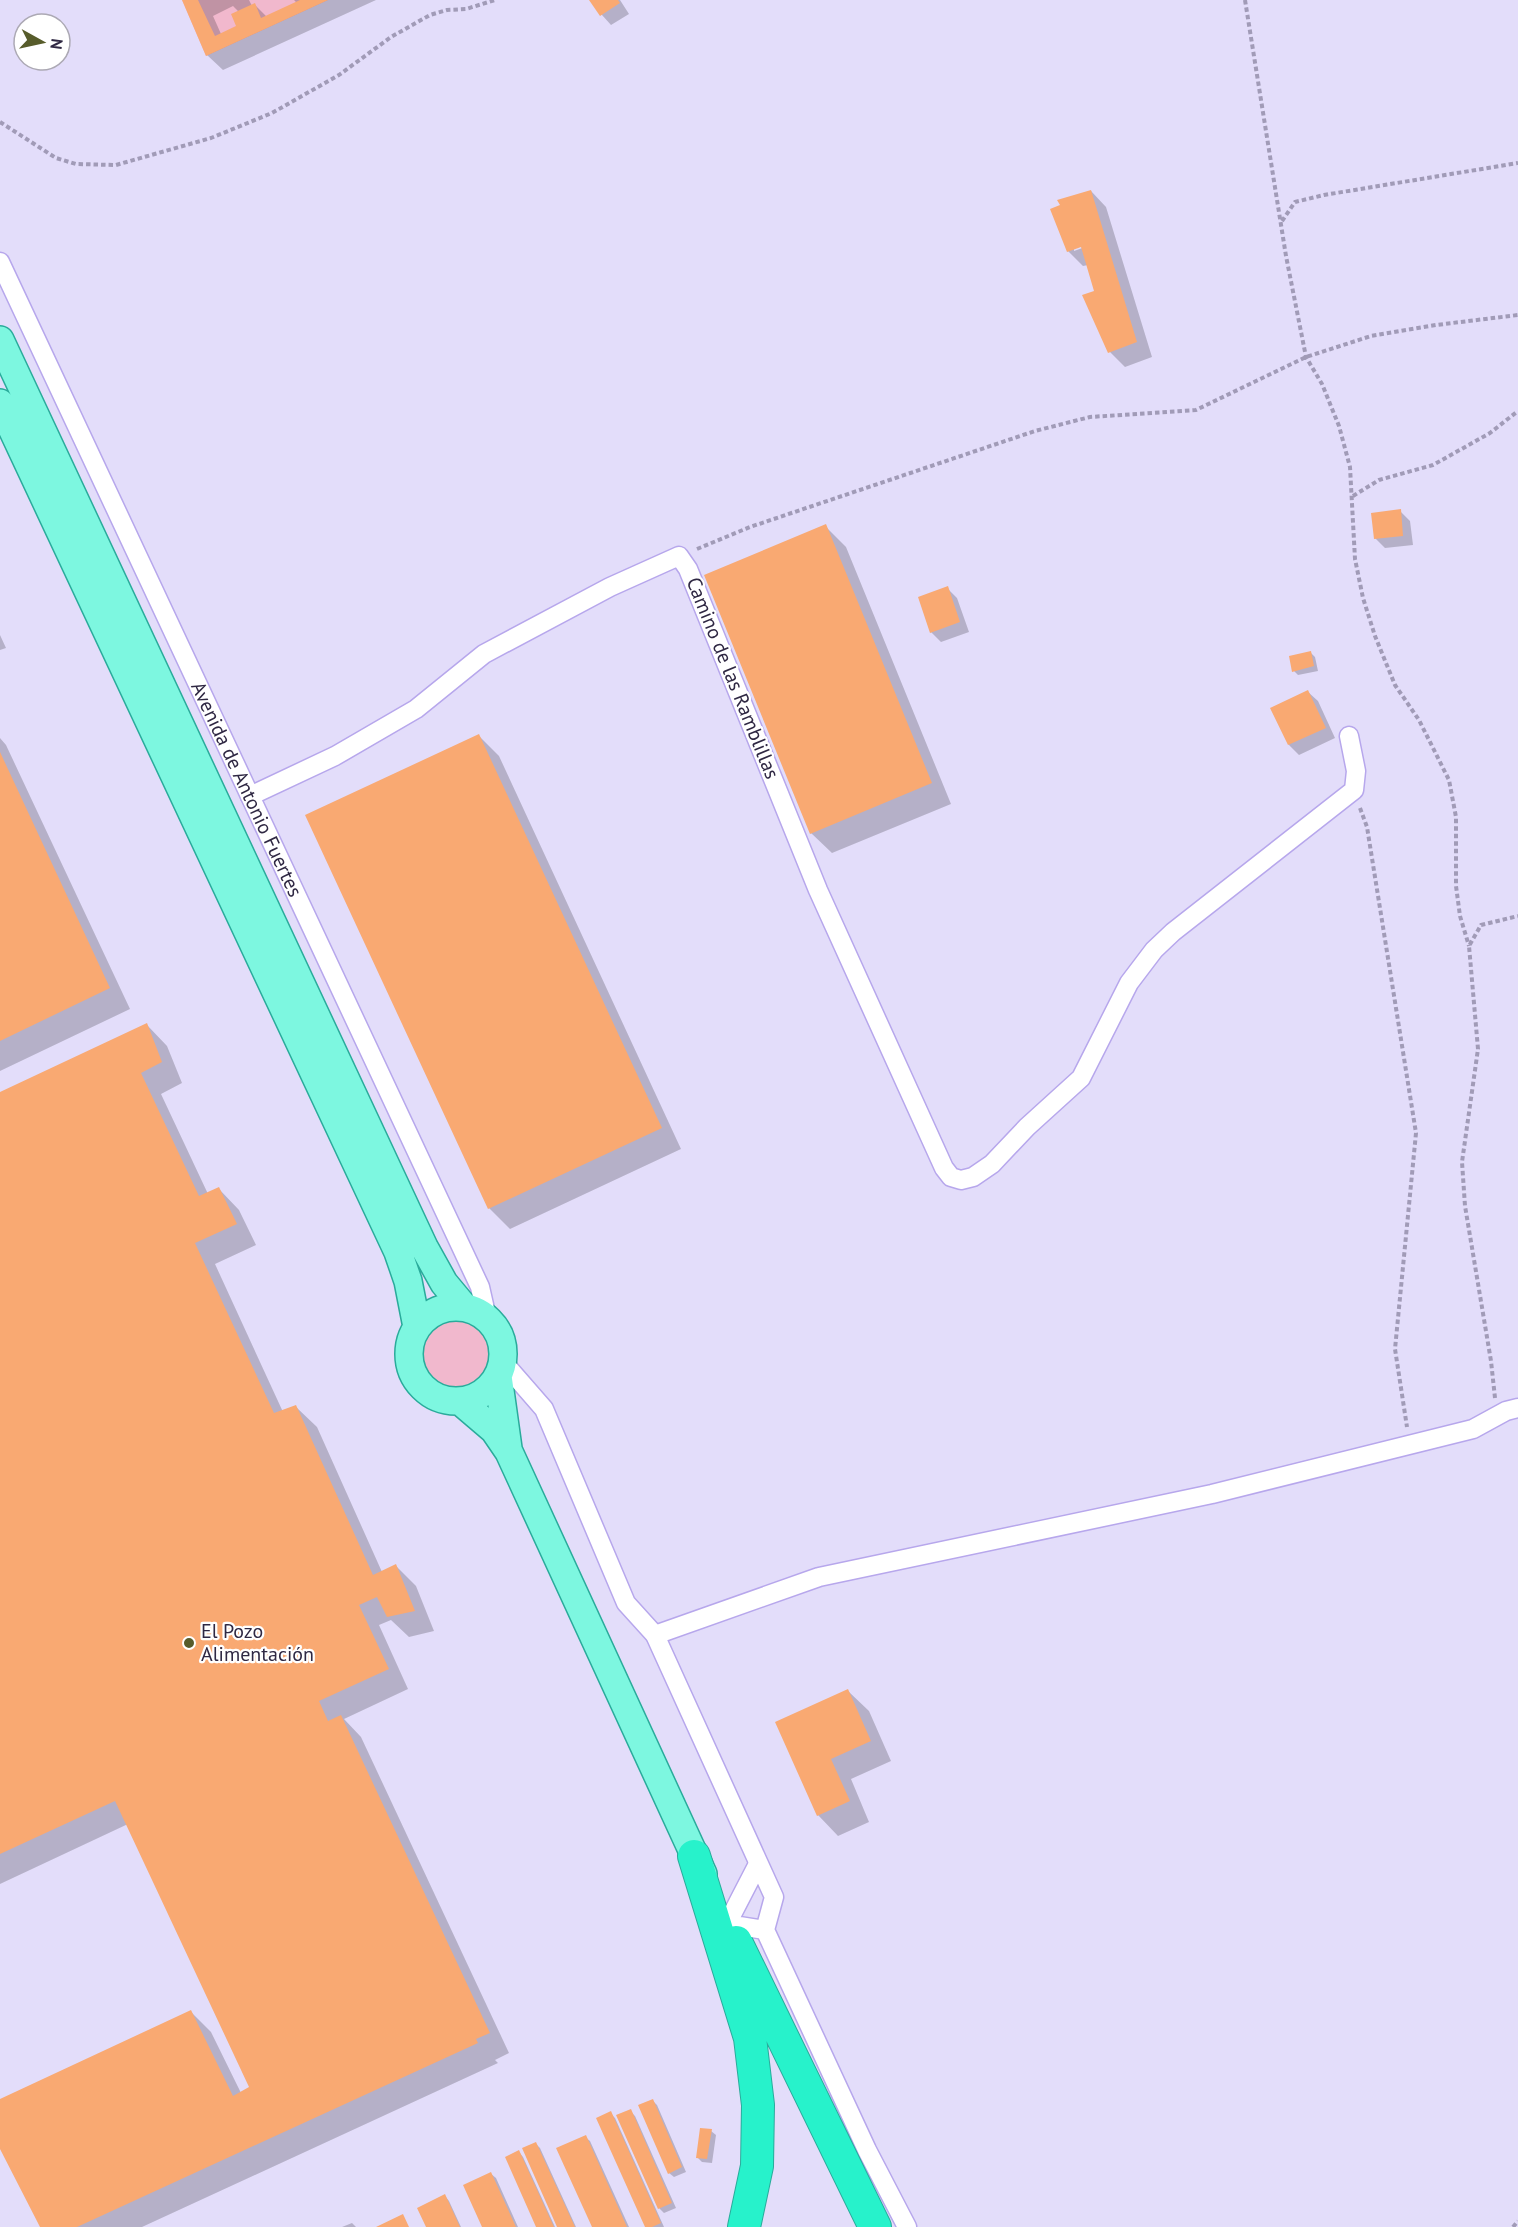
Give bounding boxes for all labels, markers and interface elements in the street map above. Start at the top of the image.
north arrow [12,12,72,72]
text: N [46,37,67,51]
street label: Camino de las Ramblillas [681,573,785,783]
street label: Avenida de Antonio Fuertes [185,677,308,901]
place label: El Pozo Alimentación [201,1618,314,1667]
marker: El Pozo Alimentación [182,1636,196,1650]

